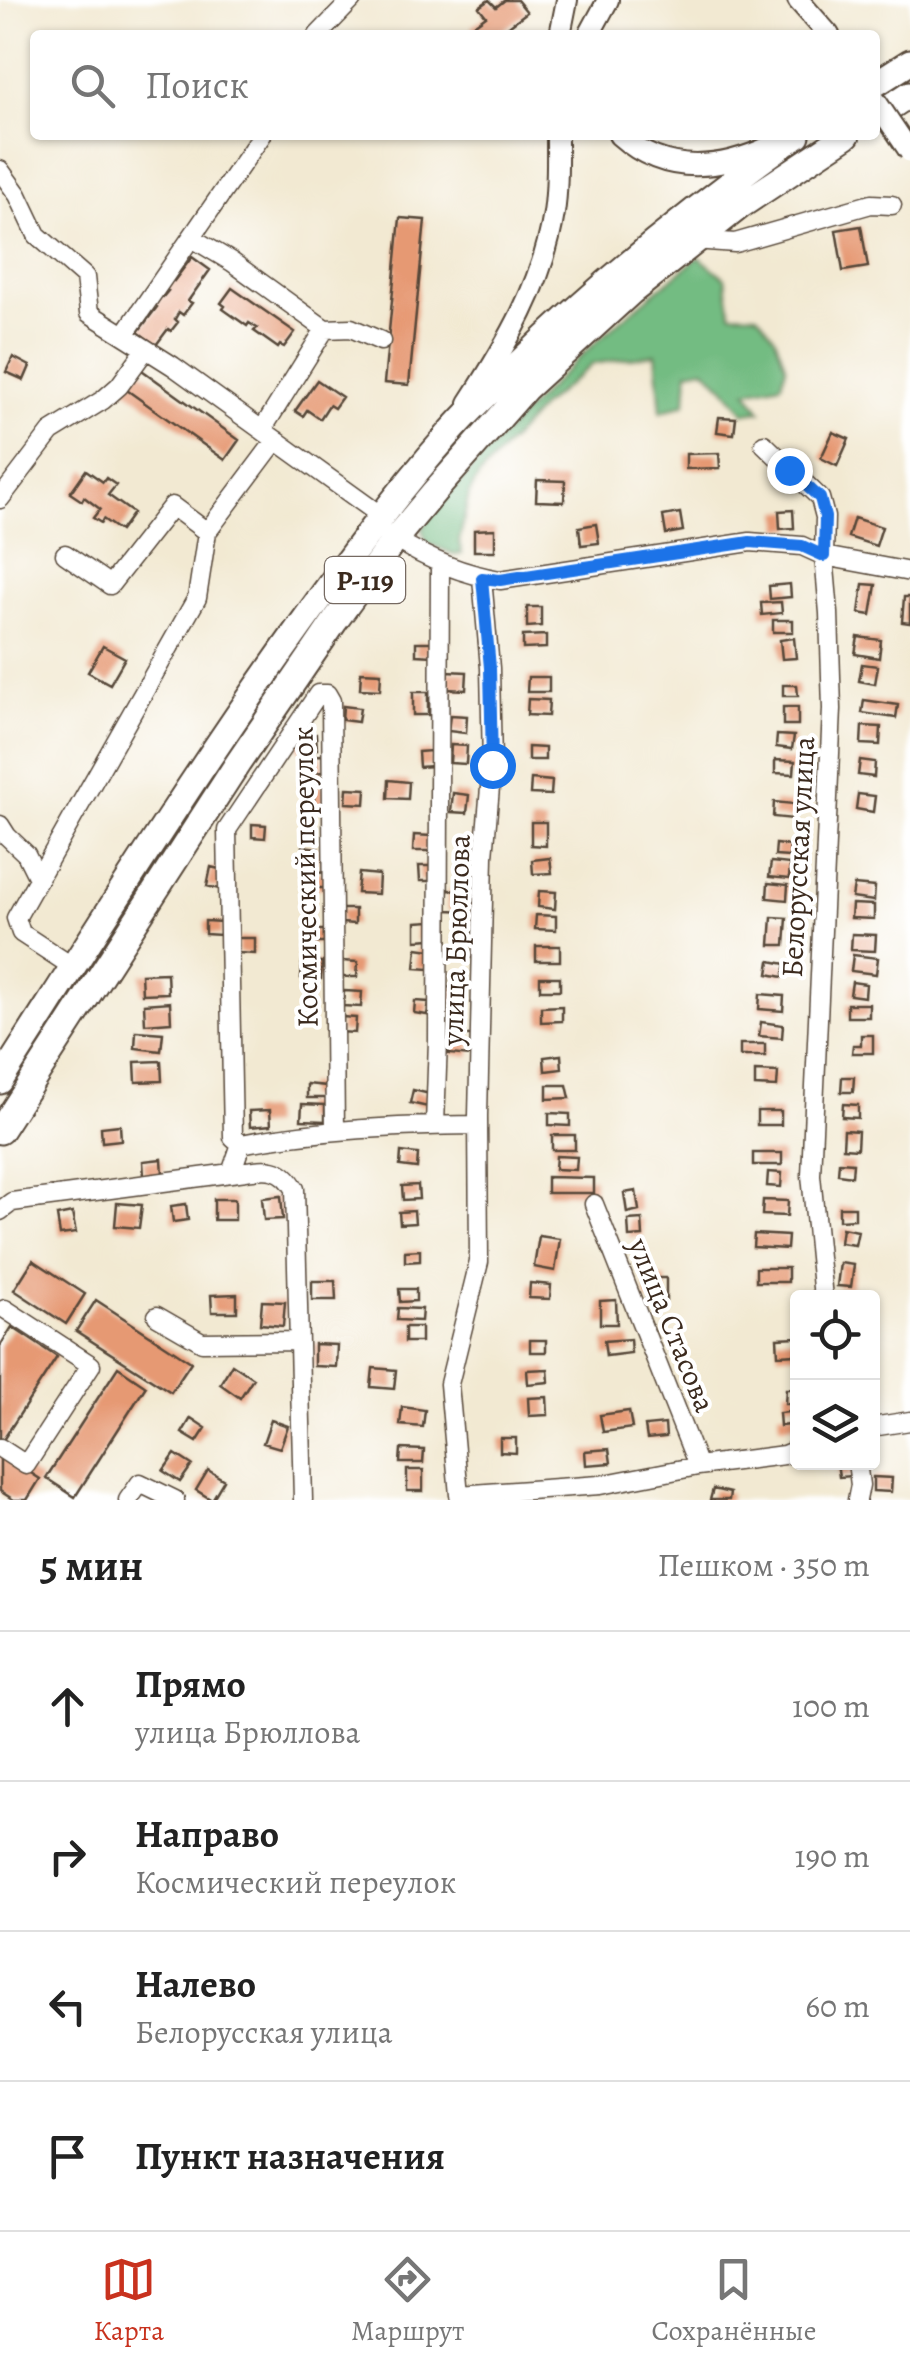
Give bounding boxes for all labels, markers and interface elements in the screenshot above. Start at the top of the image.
search box [30,30,880,140]
icon: search [65,58,120,113]
text: Поиск [145,59,249,111]
route end [767,448,813,494]
road number: Р-119 [325,557,405,603]
street label: Космический переулок [282,726,328,1028]
street label: Белорусская улица [772,735,824,979]
route start [470,743,516,789]
street label: улица Брюллова [432,834,480,1047]
street label: улица Стасова [619,1231,725,1418]
map controls [790,1290,880,1470]
button: locate [790,1290,880,1380]
button: layers [790,1380,880,1470]
text: 5 мин [40,1537,143,1594]
text: Пешком · 350 m [657,1543,870,1587]
text: Прямо [135,1658,246,1710]
icon: ahead [40,1679,95,1734]
text: 100 m [792,1684,870,1728]
text: улица Брюллова [135,1710,360,1754]
text: Направо [135,1808,279,1860]
icon: right [40,1829,95,1884]
text: 190 m [794,1834,870,1878]
text: Космический переулок [135,1860,456,1904]
text: Налево [135,1958,256,2010]
icon: left [40,1979,95,2034]
text: 60 m [805,1984,870,2028]
text: Белорусская улица [135,2010,393,2054]
icon: arrive [40,2129,95,2184]
text: Пункт назначения [135,2130,445,2182]
tab: Карта [94,2252,164,2350]
tab: Маршрут [351,2252,464,2350]
tab: Сохранённые [651,2252,817,2350]

